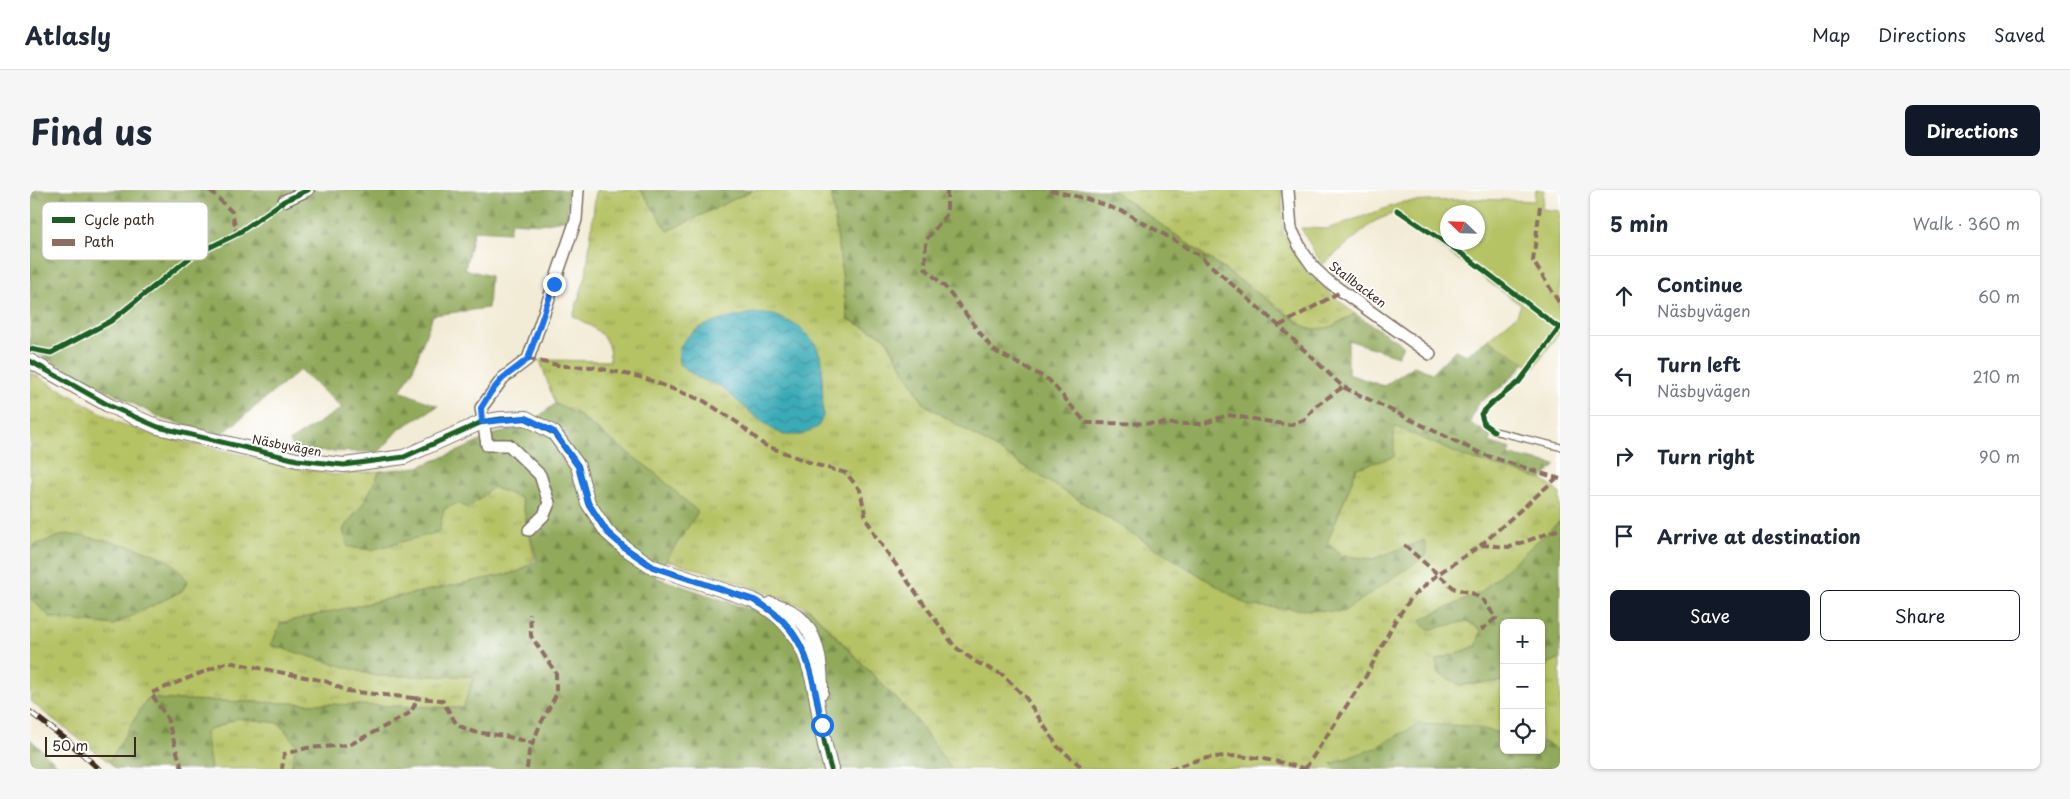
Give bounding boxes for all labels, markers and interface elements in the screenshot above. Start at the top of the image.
text: Atlasly [25,17,111,53]
text: Map [1812,21,1850,48]
text: Directions [1878,21,1966,48]
text: Saved [1994,21,2045,48]
text: Find us [30,104,152,157]
button: Directions [1905,105,2040,156]
legend [42,202,208,260]
north arrow [1440,205,1485,250]
text: 5 min [1610,207,1668,239]
text: Cycle path [84,209,155,230]
text: Walk · 360 m [1913,211,2020,235]
text: Path [84,231,114,252]
street label: Stallbacken [1326,257,1390,311]
text: Continue [1657,270,1743,298]
route end [543,273,566,296]
icon: ahead [1610,282,1638,310]
text: 60 m [1978,284,2020,308]
text: Näsbyvägen [1657,298,1751,322]
text: Turn left [1657,350,1741,378]
icon: left [1610,362,1638,390]
text: 210 m [1972,364,2020,388]
text: Näsbyvägen [1657,378,1751,402]
street label: Näsbyvägen [251,429,323,461]
icon: right [1610,442,1638,470]
text: Turn right [1657,442,1755,470]
text: 90 m [1979,444,2020,468]
icon: arrive [1610,522,1638,550]
text: Arrive at destination [1657,522,1861,550]
button: Save [1610,590,1810,641]
button: Share [1820,590,2020,641]
map controls [1500,619,1545,754]
button: + [1500,619,1545,664]
button: − [1500,664,1545,709]
button: locate [1500,709,1545,754]
route start [811,714,834,737]
scale bar [45,734,136,757]
text: 50 m [52,735,88,756]

